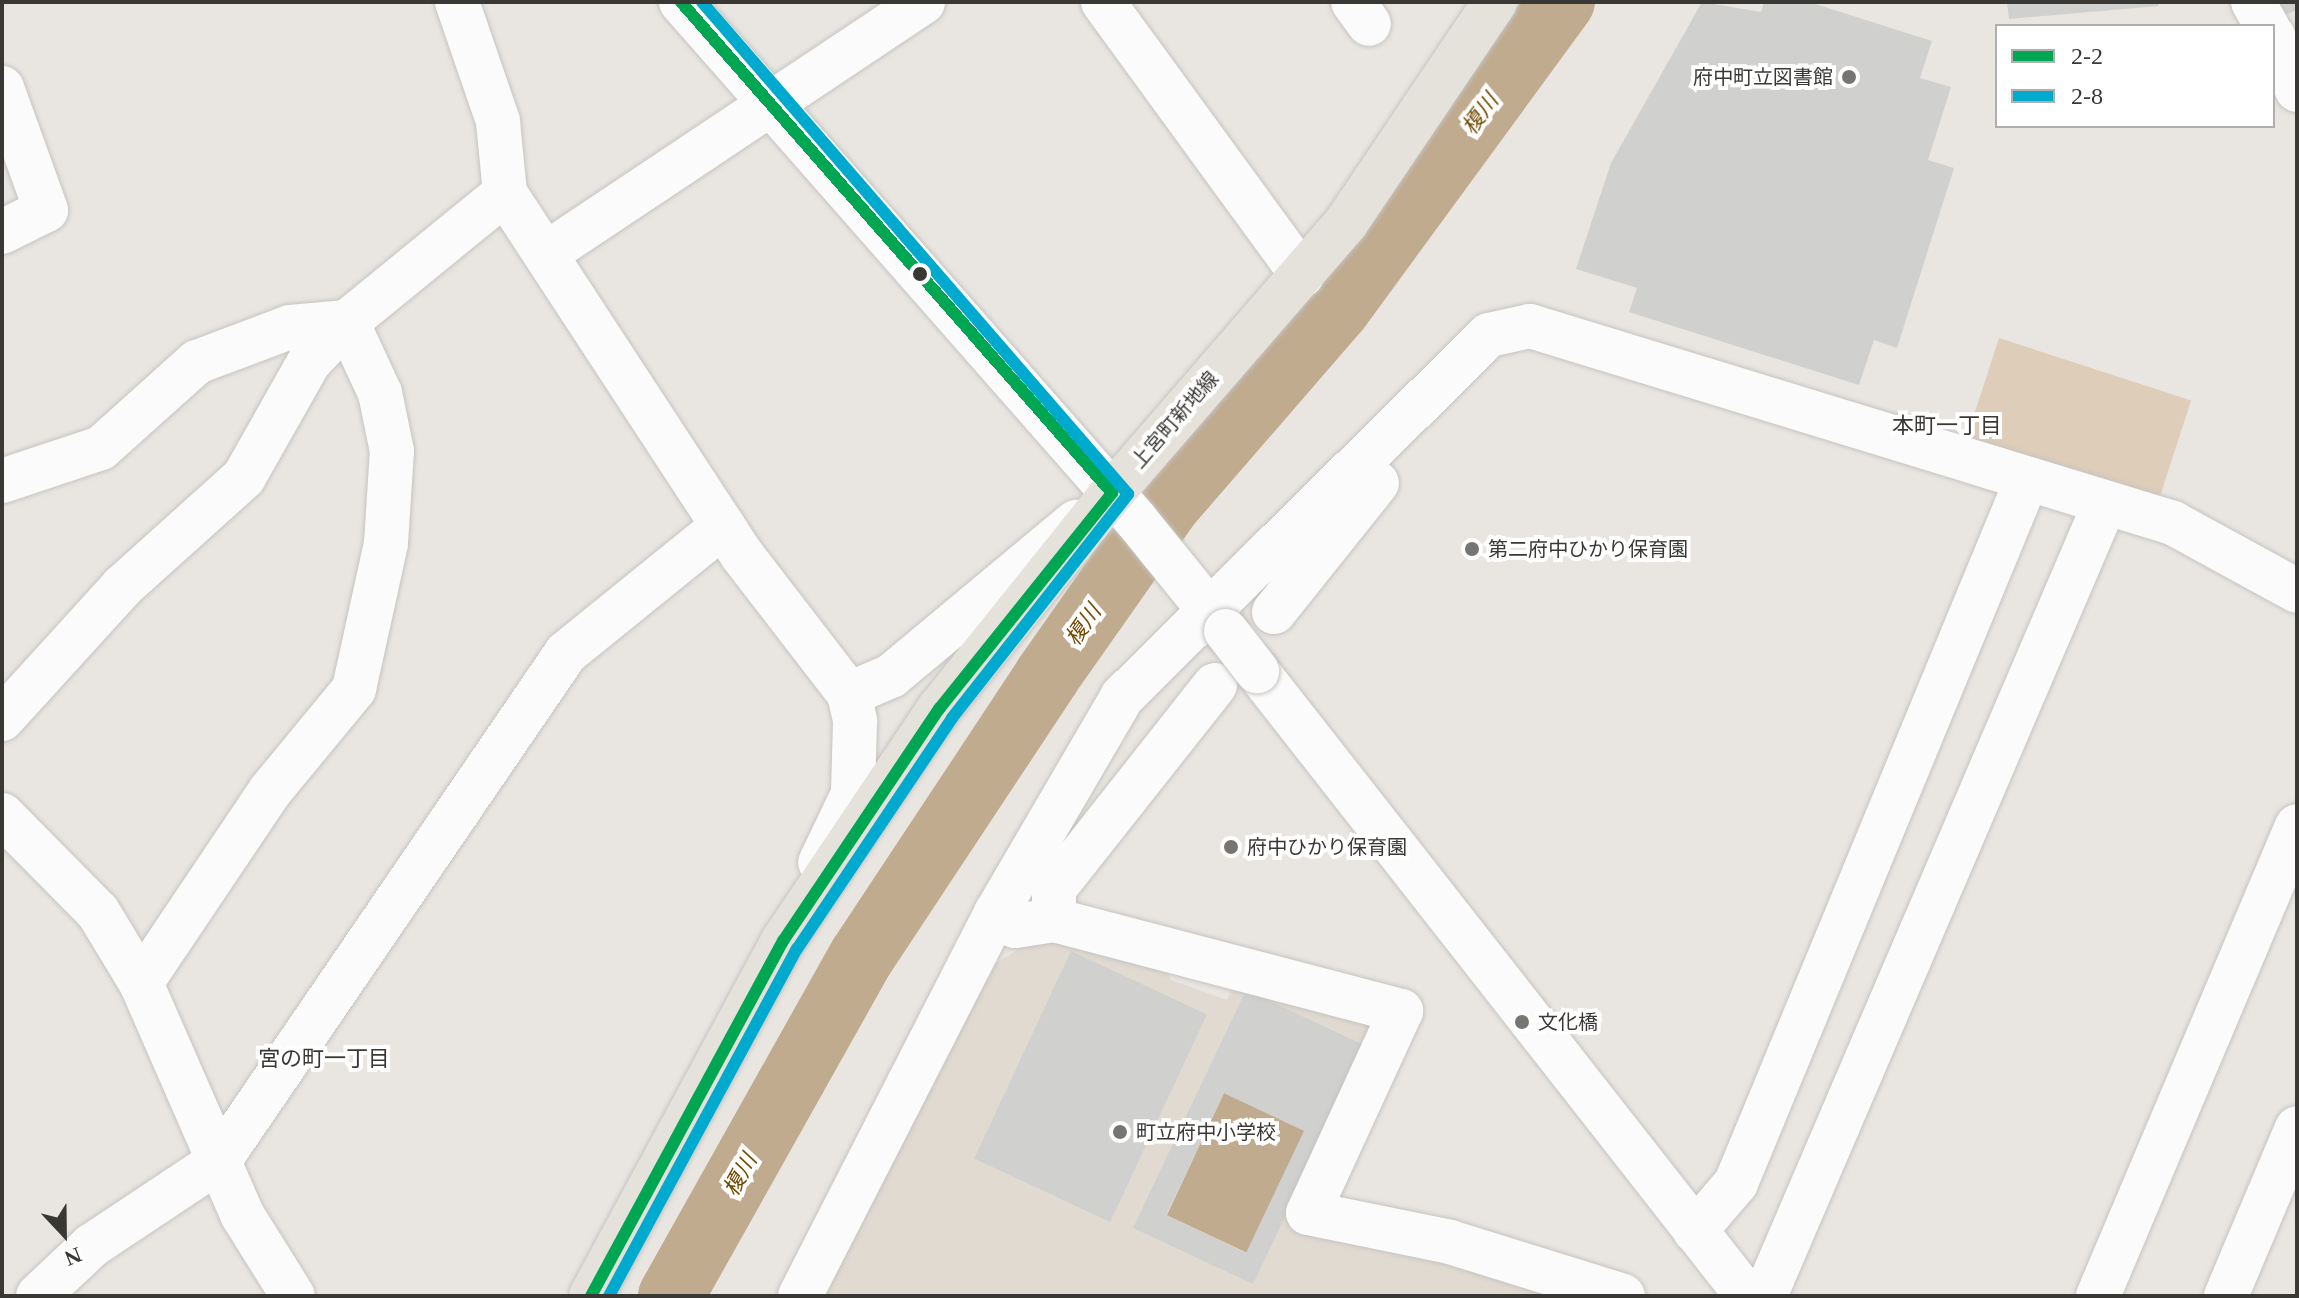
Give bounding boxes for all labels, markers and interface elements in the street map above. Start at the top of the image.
legend [1995,24,2275,128]
text: 2-2 [2071,43,2103,69]
place label: 府中町立図書館 [1693,65,1833,89]
marker: 府中町立図書館 [1840,68,1858,86]
text: 2-8 [2071,83,2103,109]
water label: 榎川 [1456,88,1504,140]
unlabelled marker [912,266,928,282]
street label: 上宮町新地線 [1127,367,1223,473]
district label: 本町一丁目 [1892,413,2002,439]
place label: 第二府中ひかり保育園 [1488,537,1688,561]
marker: 第二府中ひかり保育園 [1463,540,1481,558]
water label: 榎川 [1060,599,1106,651]
place label: 府中ひかり保育園 [1247,835,1407,859]
marker: 府中ひかり保育園 [1222,838,1240,856]
place label: 文化橋 [1538,1010,1598,1034]
marker: 文化橋 [1513,1013,1531,1031]
district label: 宮の町一丁目 [258,1046,390,1072]
place label: 町立府中小学校 [1136,1120,1276,1144]
marker: 町立府中小学校 [1111,1123,1129,1141]
water label: 榎川 [718,1149,762,1201]
north arrow [24,1194,104,1274]
text: N [61,1242,85,1271]

